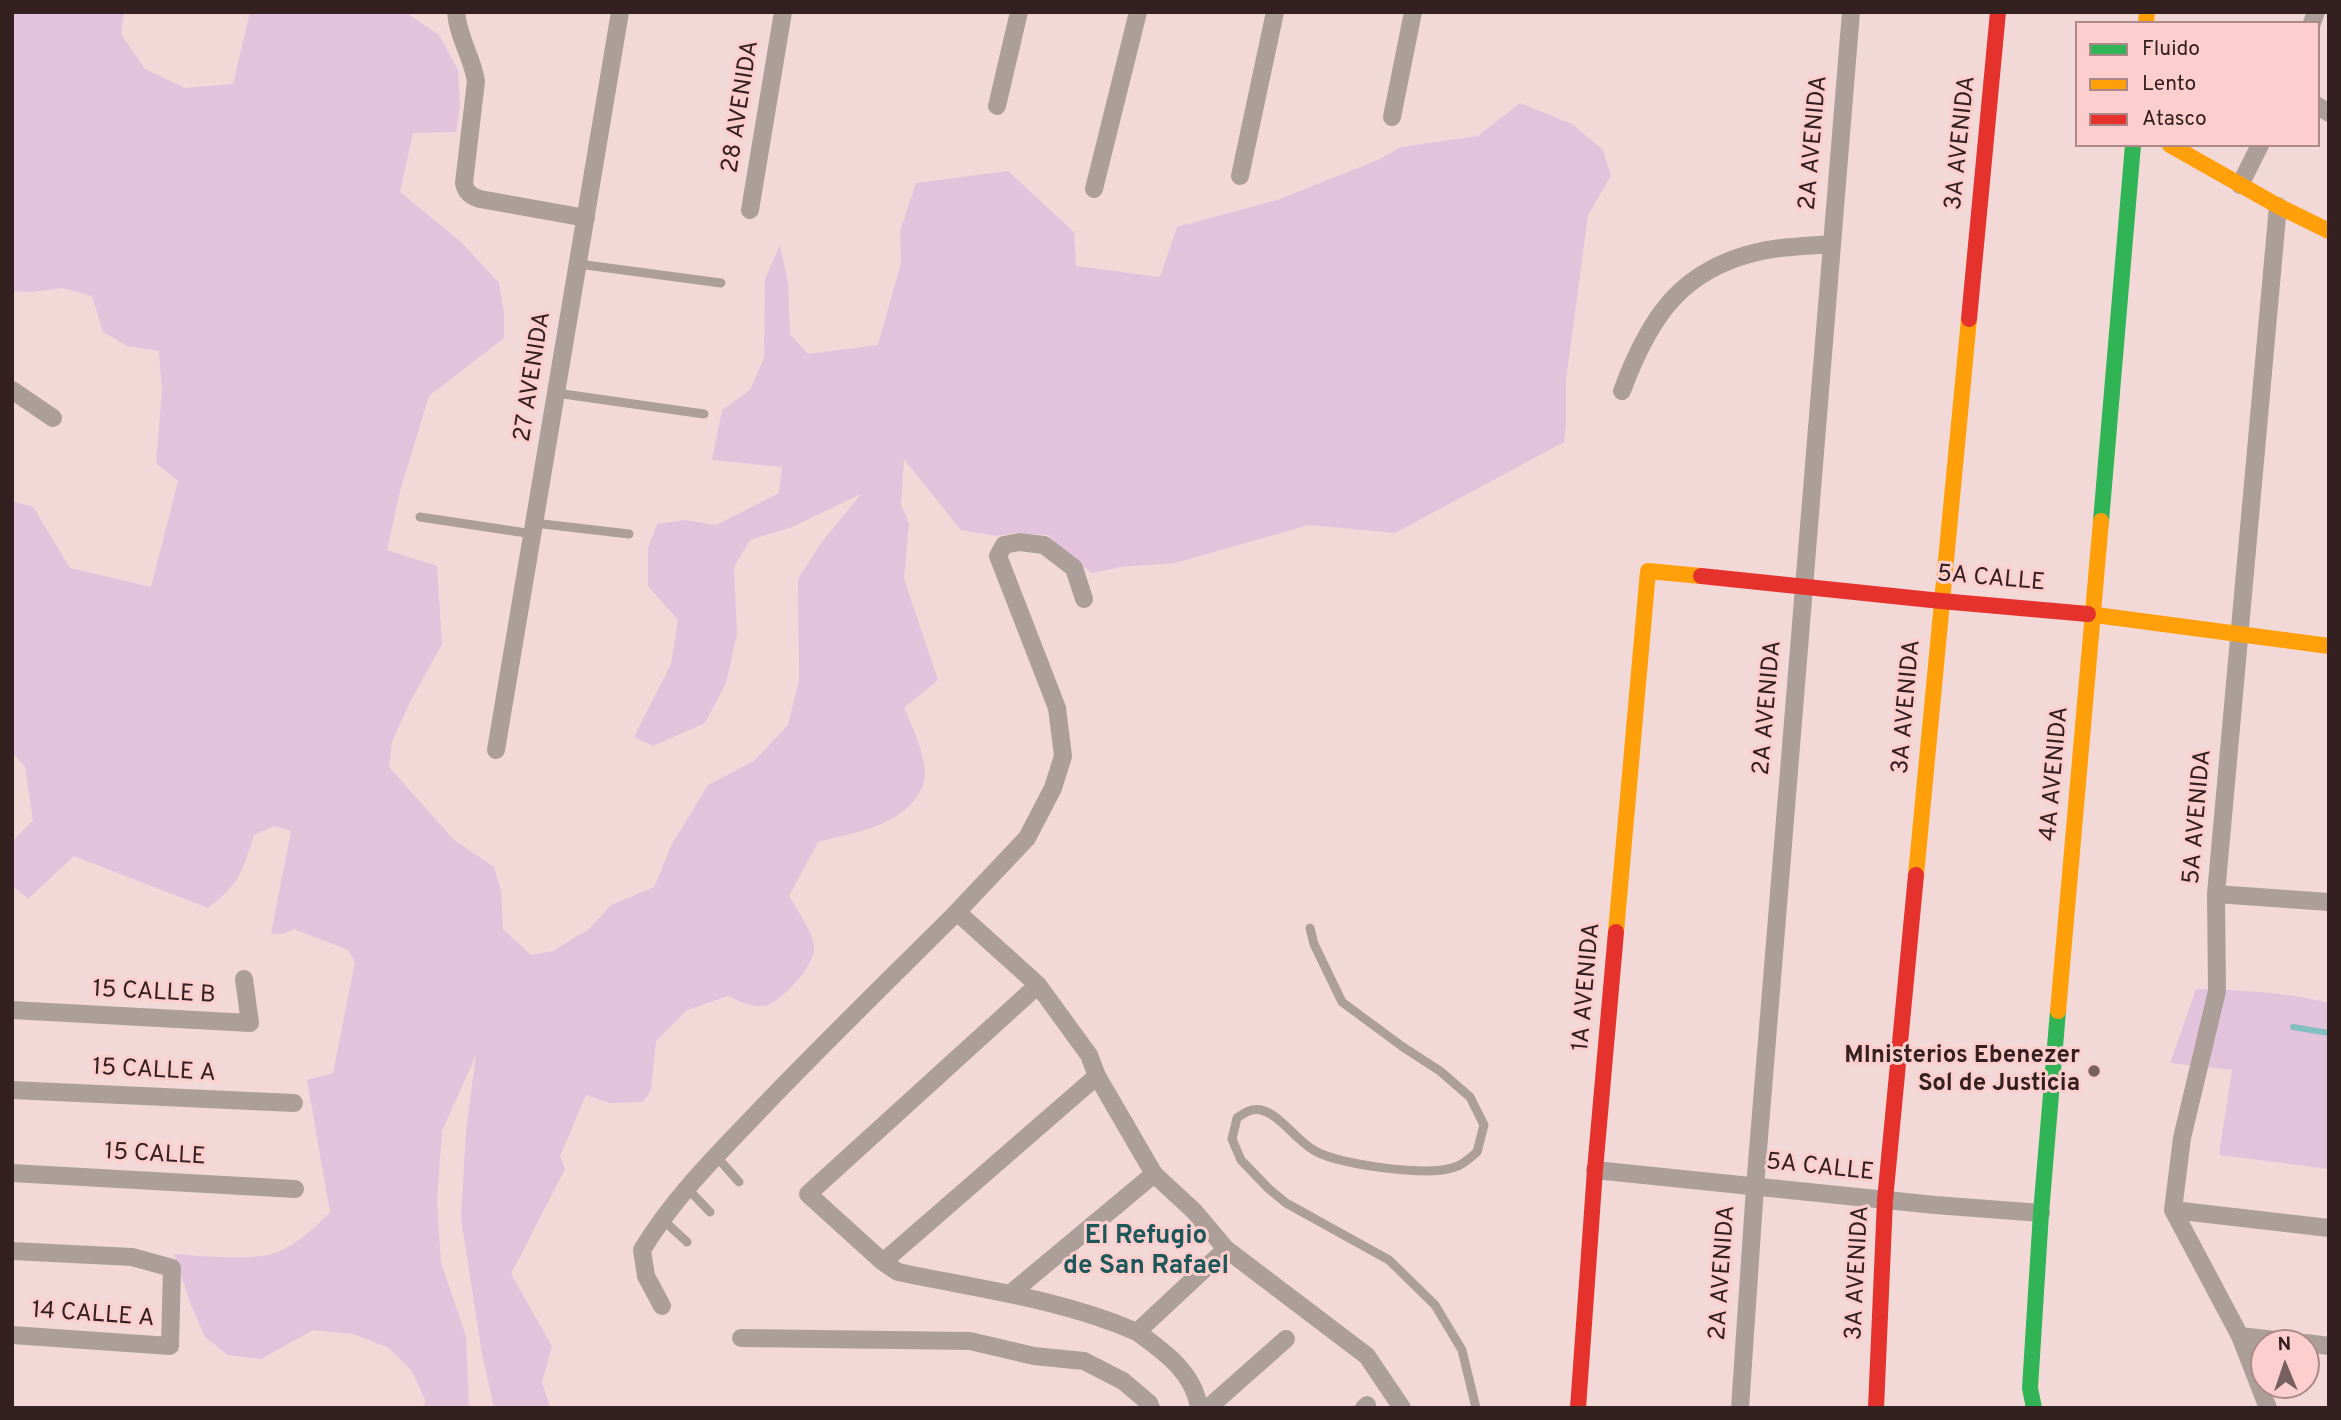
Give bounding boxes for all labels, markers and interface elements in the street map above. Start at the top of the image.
legend [2075,21,2320,147]
text: Fluido [2142,36,2200,63]
street label: 28 AVENIDA [717,39,767,175]
text: Lento [2142,71,2196,98]
street label: 2A AVENIDA [1795,74,1835,212]
street label: 3A AVENIDA [1941,74,1983,212]
text: Atasco [2142,106,2207,133]
street label: 27 AVENIDA [510,310,558,444]
street label: 5A CALLE [1936,561,2046,599]
street label: 2A AVENIDA [1749,639,1789,777]
street label: 3A AVENIDA [1888,639,1928,775]
street label: 4A AVENIDA [2036,705,2076,843]
street label: 5A AVENIDA [2179,748,2219,886]
street label: 1A AVENIDA [1568,922,1608,1052]
street label: 15 CALLE B [92,976,216,1012]
place label: MInisterios Ebenezer Sol de Justicia [1844,1043,2080,1099]
street label: 15 CALLE A [92,1054,216,1090]
marker: MInisterios Ebenezer Sol de Justicia [2086,1063,2102,1079]
street label: 15 CALLE [104,1139,206,1173]
street label: 5A CALLE [1765,1149,1875,1189]
street label: 2A AVENIDA [1705,1204,1743,1342]
street label: 3A AVENIDA [1841,1205,1877,1341]
district label: El Refugio de San Rafael [1063,1222,1229,1284]
street label: 14 CALLE A [31,1297,155,1335]
north arrow [2250,1329,2320,1399]
text: N [2277,1333,2292,1357]

